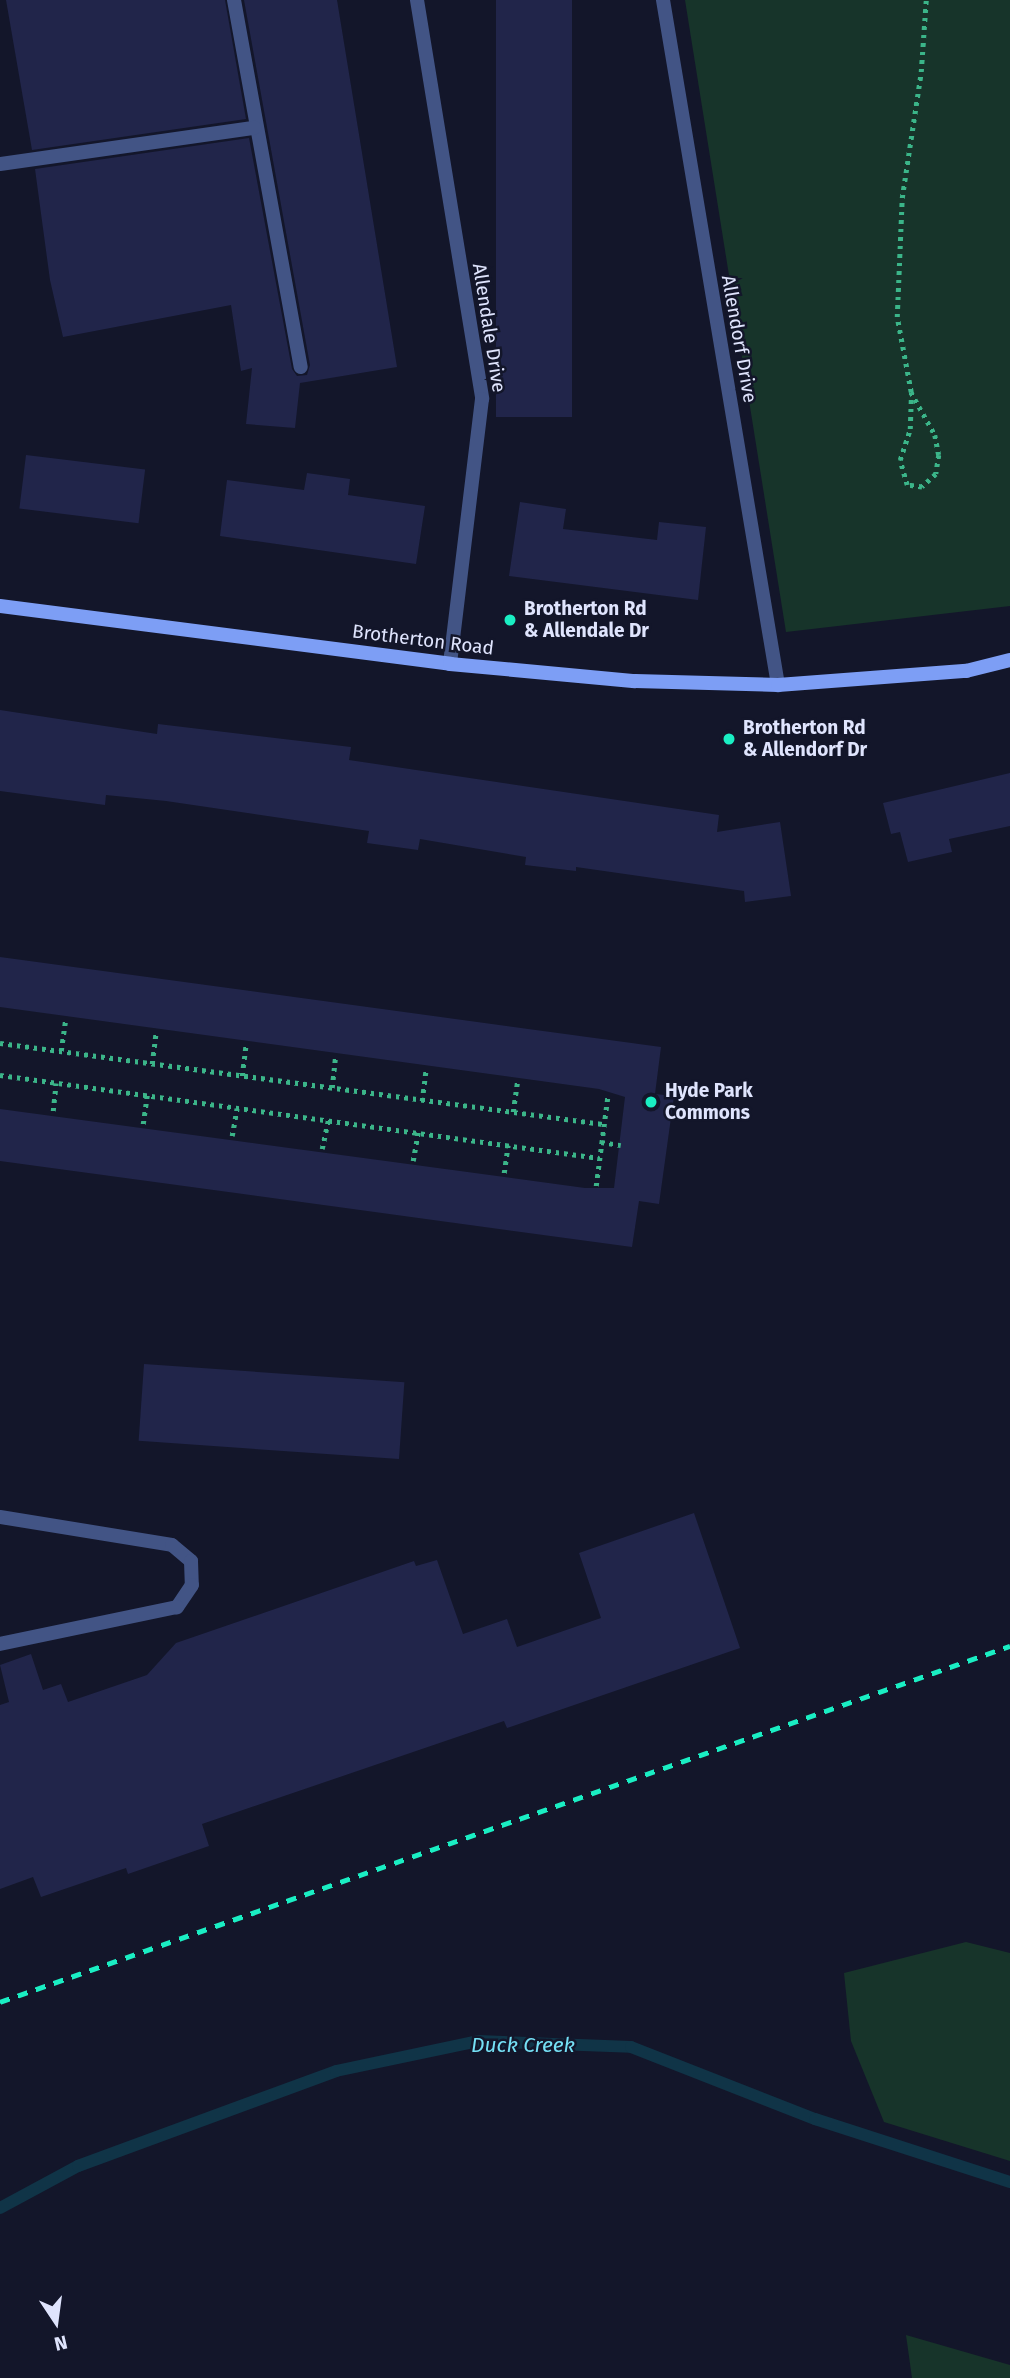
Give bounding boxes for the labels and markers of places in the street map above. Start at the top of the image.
place label: Brotherton Rd & Allendale Dr [524,598,649,642]
marker: Brotherton Rd & Allendale Dr [502,612,518,628]
place label: Brotherton Rd & Allendorf Dr [743,717,867,761]
marker: Brotherton Rd & Allendorf Dr [721,731,737,747]
place label: Hyde Park Commons [665,1080,753,1124]
marker: Hyde Park Commons [643,1094,659,1110]

